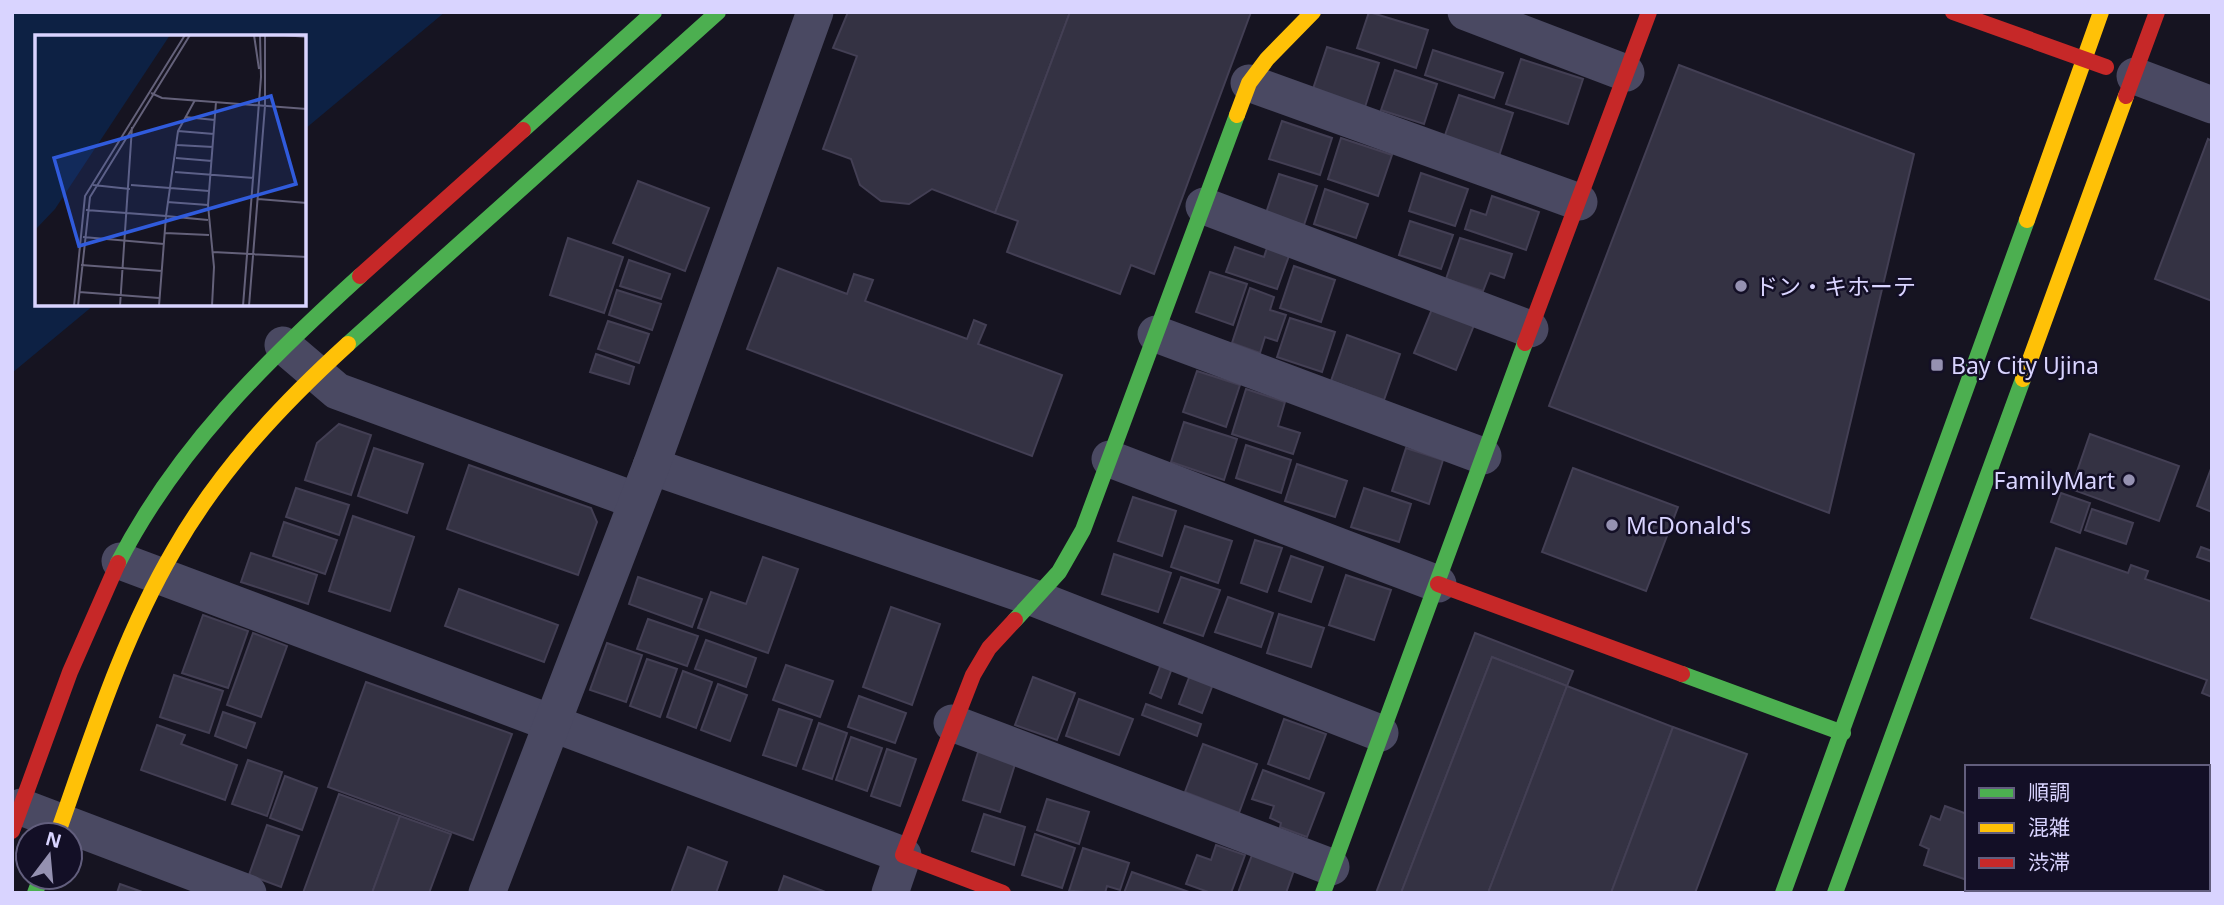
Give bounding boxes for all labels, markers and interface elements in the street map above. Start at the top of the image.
inset map [35,35,306,306]
place label: ドン・キホーテ [1755,270,1916,302]
marker: ドン・キホーテ [1733,278,1749,294]
place label: Bay City Ujina [1951,349,2099,381]
marker: Bay City Ujina [1929,357,1945,373]
place label: FamilyMart [1993,464,2115,496]
marker: FamilyMart [2121,472,2137,488]
place label: McDonald's [1626,509,1751,541]
marker: McDonald's [1604,517,1620,533]
legend [1965,765,2210,891]
text: 順調 [2028,778,2070,806]
text: 混雑 [2028,813,2070,841]
north arrow [14,821,84,891]
text: N [43,825,65,854]
text: 渋滞 [2028,848,2070,876]

